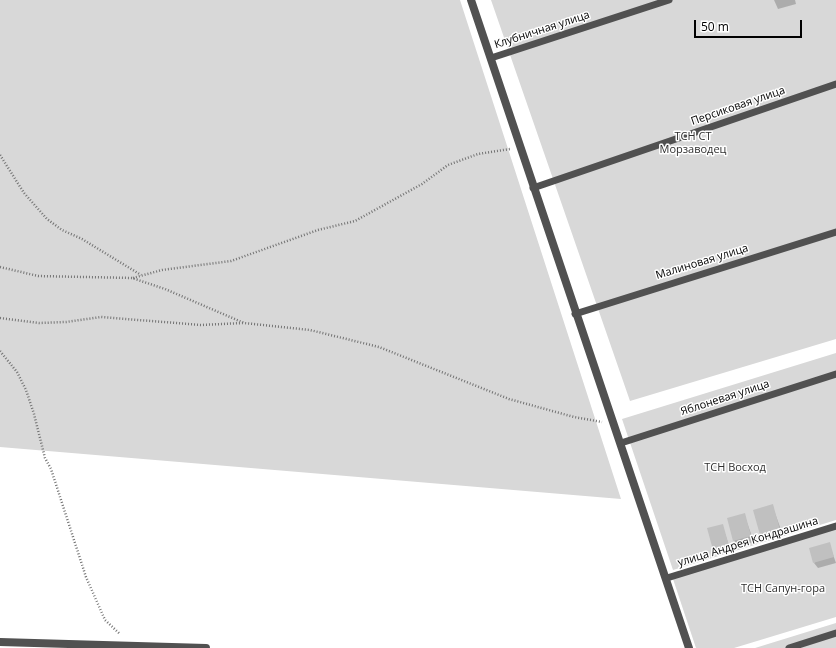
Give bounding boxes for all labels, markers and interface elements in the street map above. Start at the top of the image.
street label: Клубничная улица [493,8,591,52]
scale bar [696,12,804,38]
text: 50 m [701,18,729,35]
street label: Персиковая улица [689,84,787,128]
park label: ТСН СТ Морзаводец [660,130,726,156]
street label: Малиновая улица [654,242,750,282]
street label: Яблоневая улица [679,377,771,419]
park label: ТСН Восход [704,461,766,475]
street label: улица Андрея Кондрашина [676,514,820,570]
park label: ТСН Сапун-гора [741,582,825,596]

